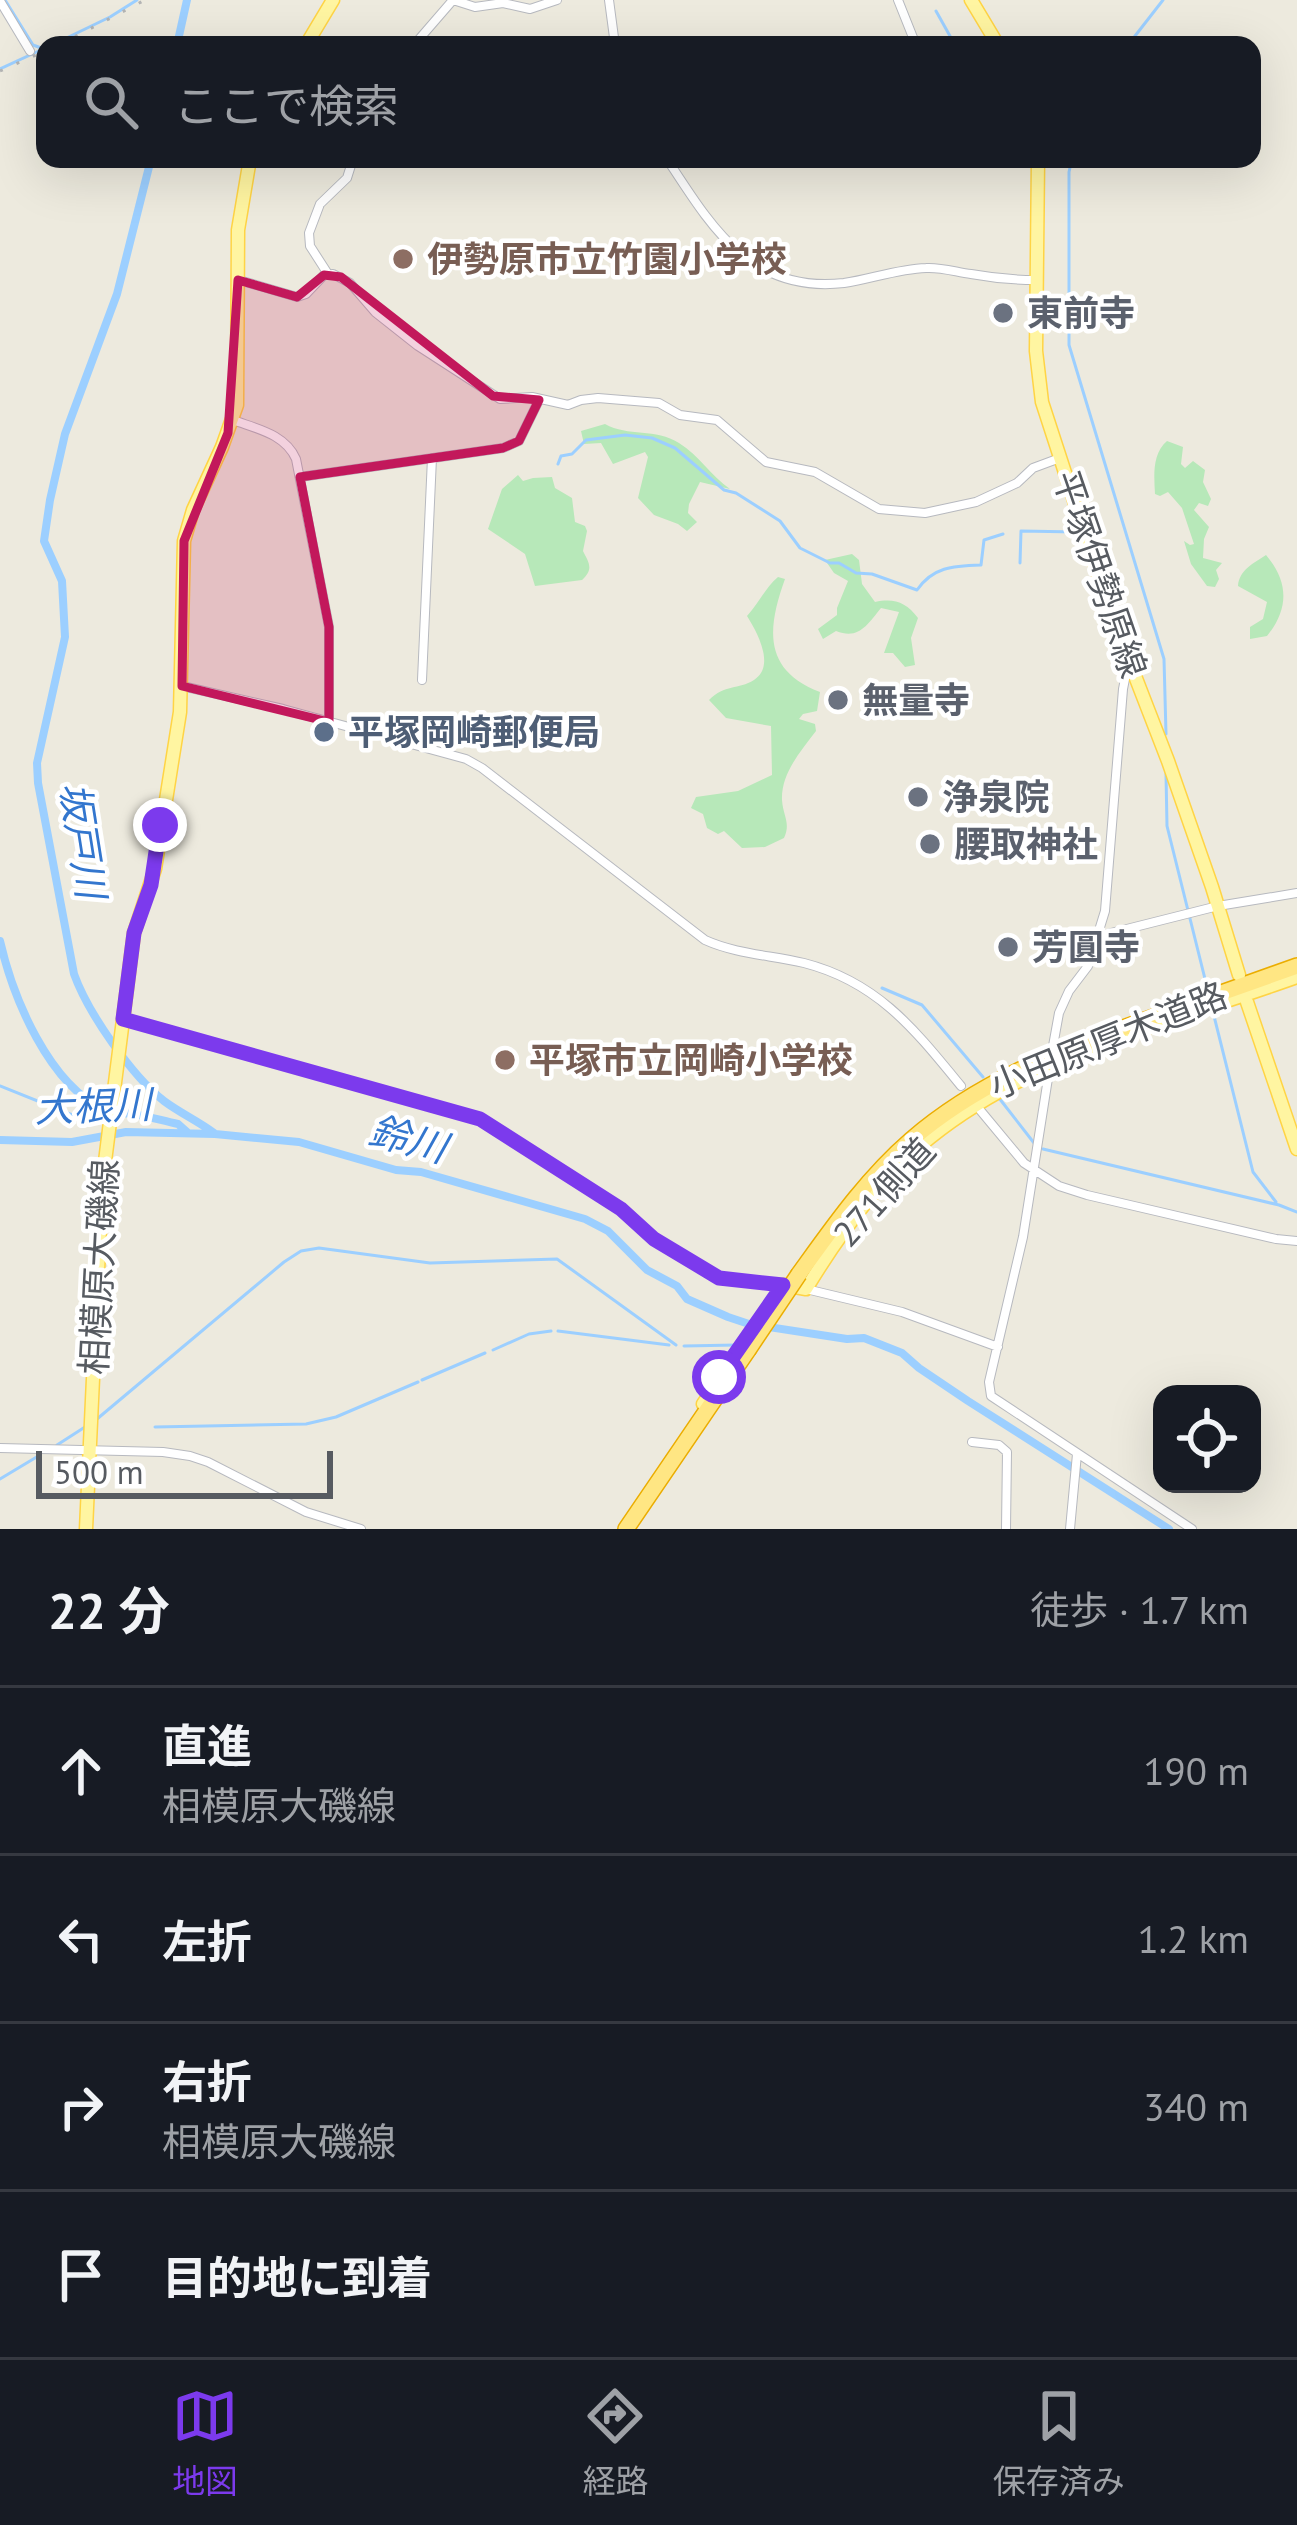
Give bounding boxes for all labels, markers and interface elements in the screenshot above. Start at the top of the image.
search box [36,36,1261,168]
icon: search [78,69,144,135]
text: ここで検索 [174,76,399,134]
place label: 伊勢原市立竹園小学校 [427,235,787,282]
marker: 伊勢原市立竹園小学校 [390,246,416,272]
place label: 東前寺 [1027,289,1135,336]
marker: 東前寺 [990,300,1016,326]
street label: 平塚伊勢原線 [1043,464,1158,684]
place label: 無量寺 [862,676,970,723]
marker: 無量寺 [825,687,851,713]
place label: 平塚岡崎郵便局 [348,708,600,755]
marker: 平塚岡崎郵便局 [311,719,337,745]
place label: 浄泉院 [942,773,1050,820]
water label: 坂戸川 [49,778,118,906]
marker: 浄泉院 [905,784,931,810]
route end [133,798,187,852]
place label: 腰取神社 [954,820,1098,867]
marker: 腰取神社 [917,831,943,857]
place label: 芳圓寺 [1032,923,1140,970]
marker: 芳圓寺 [995,934,1021,960]
street label: 小田原厚木道路 [982,971,1233,1109]
place label: 平塚市立岡崎小学校 [529,1036,853,1083]
marker: 平塚市立岡崎小学校 [492,1047,518,1073]
water label: 大根川 [34,1078,156,1133]
water label: 鈴川 [364,1104,456,1174]
street label: 271側道 [822,1127,945,1256]
street label: 相模原大磯線 [69,1158,128,1376]
route start [692,1350,746,1404]
map controls [1153,1385,1261,1493]
button: locate [1153,1385,1261,1493]
scale bar [36,1445,333,1498]
text: 500 m [54,1450,144,1493]
text: 22 分 [48,1577,170,1643]
text: 徒歩 · 1.7 km [1030,1584,1249,1635]
text: 直進 [162,1716,252,1774]
icon: ahead [48,1738,114,1804]
text: 190 m [1143,1745,1249,1796]
text: 相模原大磯線 [162,1780,396,1831]
icon: left [48,1906,114,1972]
text: 左折 [162,1912,252,1970]
text: 1.2 km [1137,1913,1249,1964]
text: 右折 [162,2052,252,2110]
icon: right [48,2074,114,2140]
text: 340 m [1143,2081,1249,2132]
text: 相模原大磯線 [162,2116,396,2167]
icon: arrive [48,2242,114,2308]
text: 目的地に到着 [162,2248,432,2306]
tab: 地図 [172,2383,238,2503]
tab: 経路 [582,2383,648,2503]
tab: 保存済み [993,2383,1125,2503]

